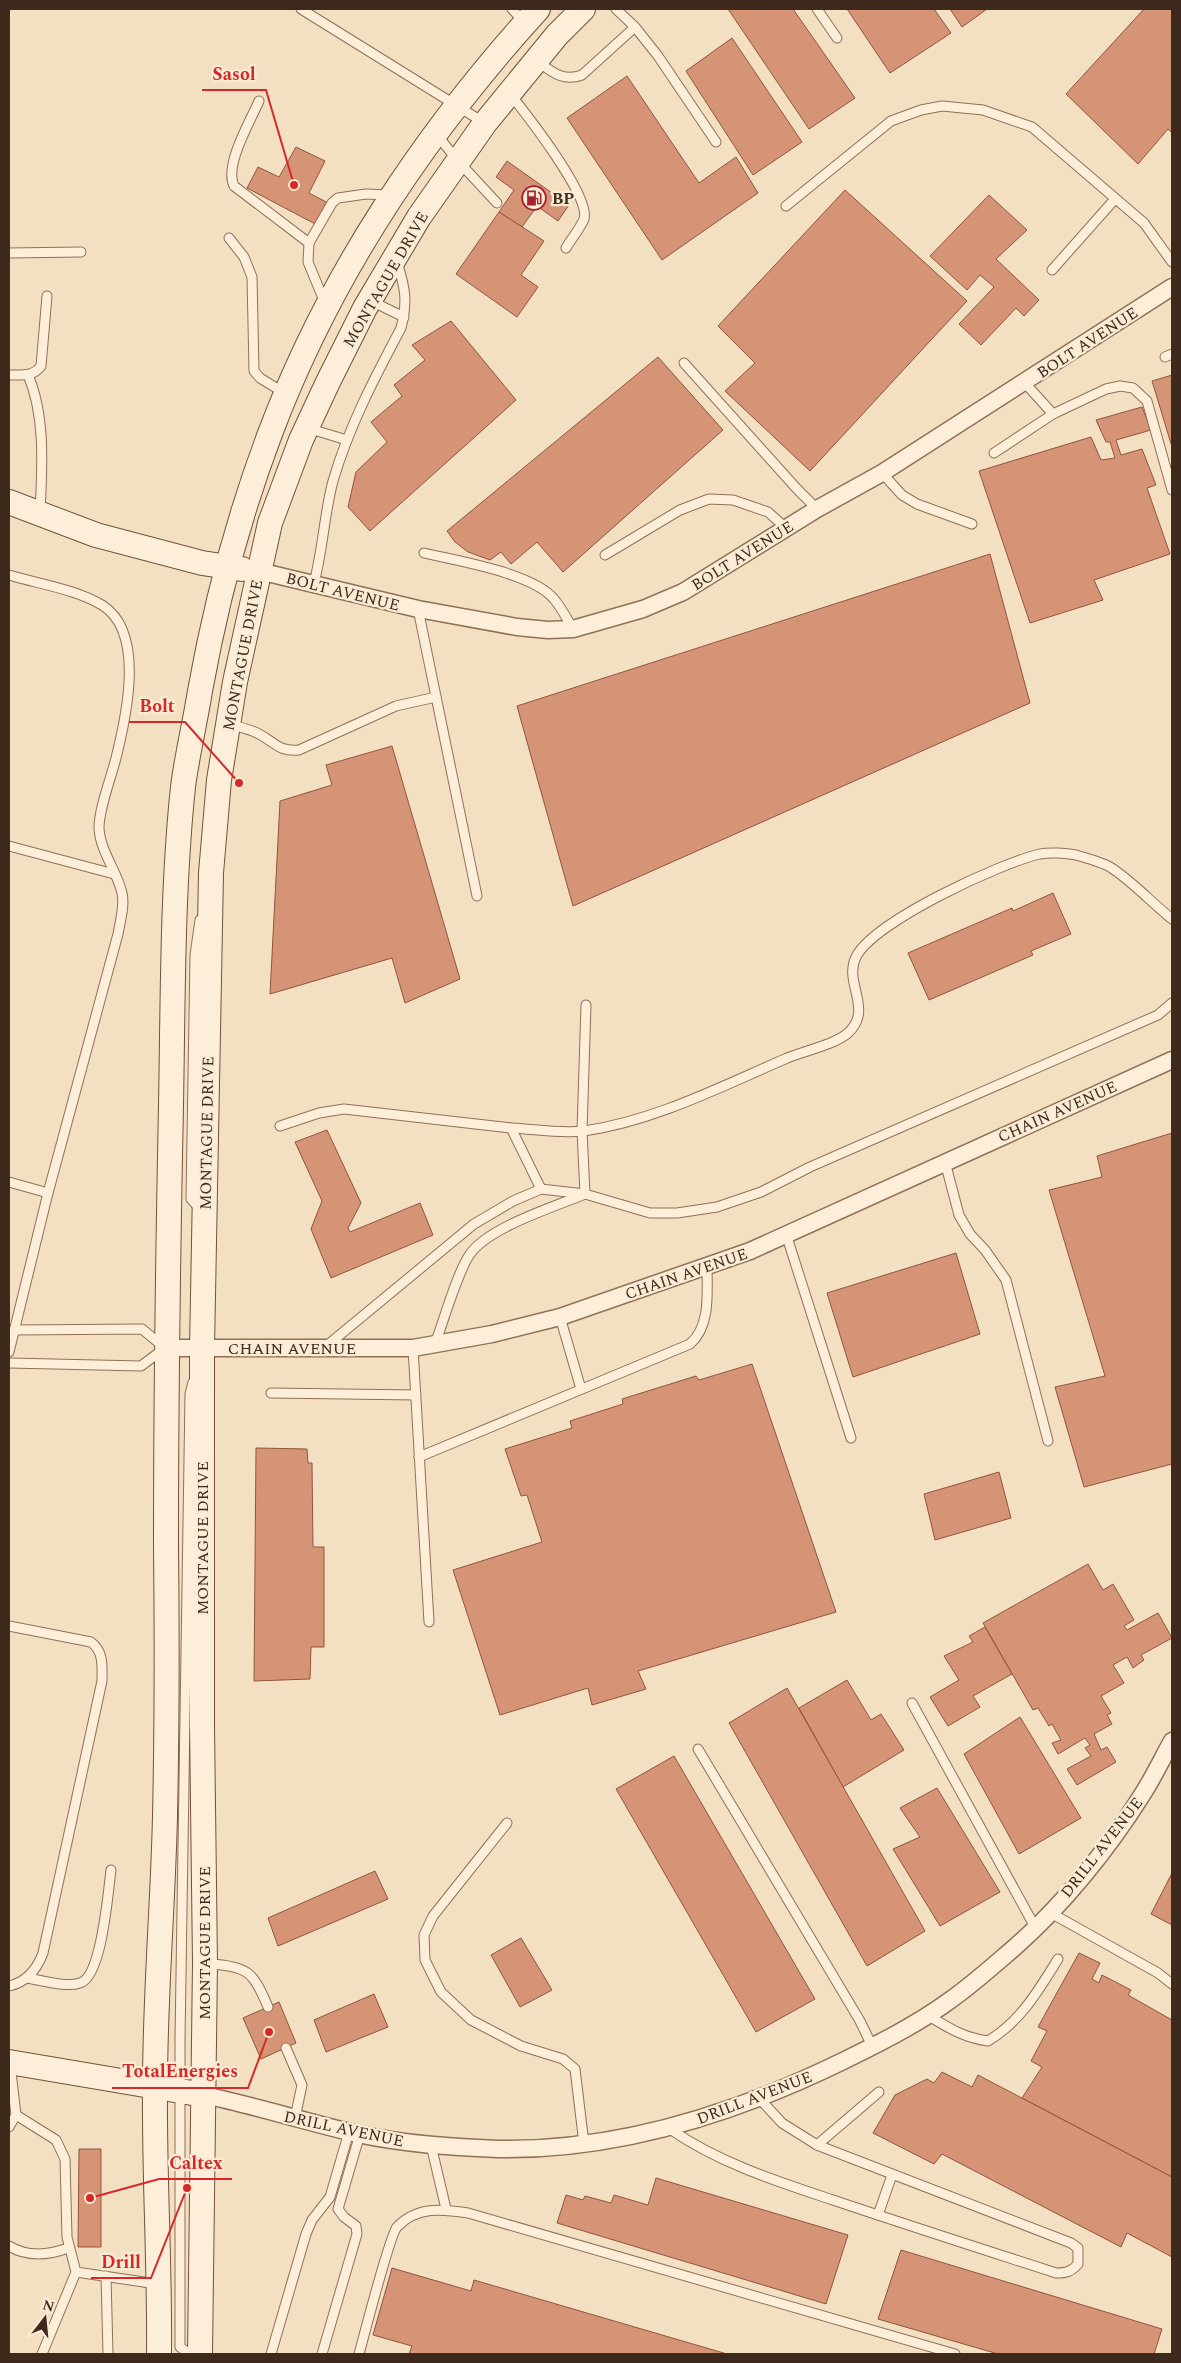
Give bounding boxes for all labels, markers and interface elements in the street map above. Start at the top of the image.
callout: Sasol [202,57,266,90]
text: Sasol [212,61,256,88]
fuel station icon: BP [521,185,547,211]
place label: BP [552,187,574,211]
street label: MONTAGUE DRIVE [337,207,435,352]
street label: BOLT AVENUE [1032,301,1143,385]
street label: BOLT AVENUE [687,515,798,597]
street label: BOLT AVENUE [283,566,402,618]
street label: MONTAGUE DRIVE [217,577,269,733]
callout: Bolt [129,689,185,722]
text: Bolt [139,693,175,720]
street label: MONTAGUE DRIVE [194,1056,220,1210]
street label: CHAIN AVENUE [994,1075,1121,1149]
street label: CHAIN AVENUE [622,1242,751,1306]
street label: CHAIN AVENUE [228,1337,356,1361]
street label: MONTAGUE DRIVE [191,1461,215,1615]
street label: DRILL AVENUE [1055,1792,1149,1903]
street label: MONTAGUE DRIVE [193,1866,217,2020]
callout: TotalEnergies [112,2055,248,2088]
text: TotalEnergies [122,2058,238,2085]
street label: DRILL AVENUE [693,2065,816,2131]
street label: DRILL AVENUE [282,2105,406,2153]
callout: Caltex [159,2146,232,2179]
text: Caltex [169,2150,223,2177]
callout: Drill [91,2245,151,2278]
text: Drill [101,2249,141,2276]
north arrow [20,2293,70,2343]
text: N [40,2294,57,2318]

